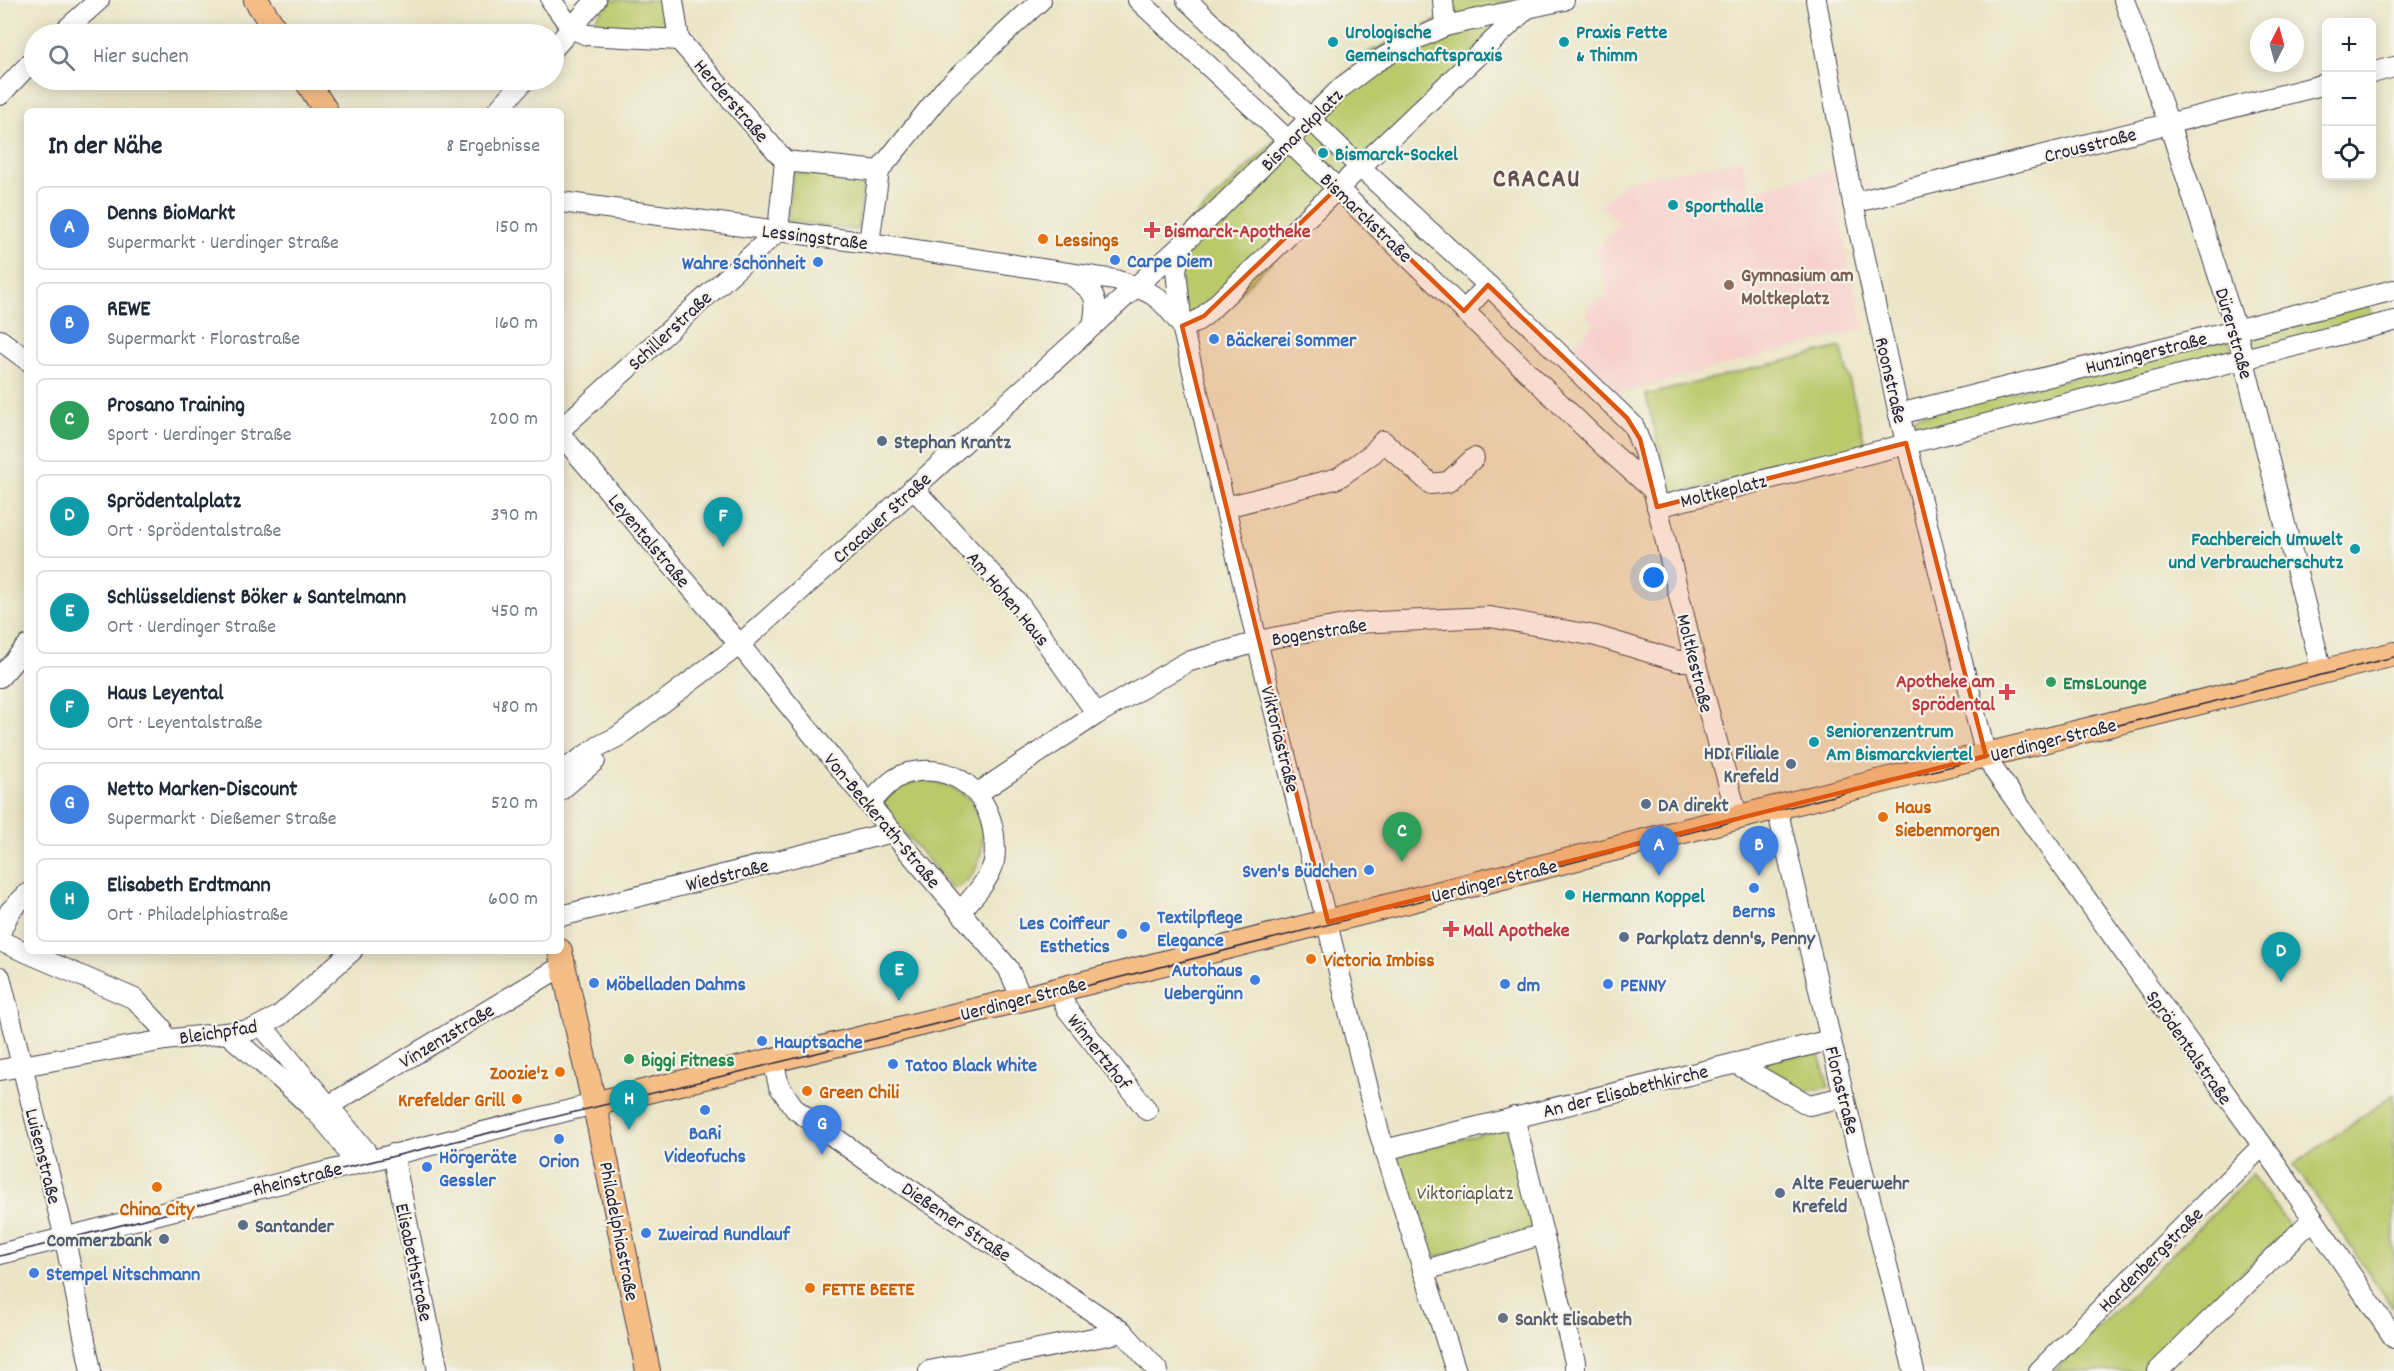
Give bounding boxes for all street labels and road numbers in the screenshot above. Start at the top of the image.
street label: Herderstraße [685,54,774,150]
street label: Bismarckplatz [1256,83,1351,179]
street label: Crousstraße [2042,122,2140,172]
street label: Bismarckstraße [1312,168,1418,271]
street label: Lessingstraße [760,219,869,259]
street label: Dürerstraße [2206,285,2259,383]
street label: Schillerstraße [623,286,720,379]
street label: Hunzingerstraße [2083,326,2211,384]
street label: Roonstraße [1866,335,1913,427]
street label: Cracauer Straße [827,467,939,571]
street label: Moltkeplatz [1678,469,1770,517]
street label: Leyentalstraße [600,489,696,595]
street label: Am Hohen Haus [958,546,1055,654]
street label: Moltkestraße [1667,611,1719,716]
street label: Bogenstraße [1270,613,1369,655]
street label: Viktoriastraße [1251,683,1305,796]
street label: Uerdinger Straße [1988,713,2120,771]
street label: Von-Beckerath-Straße [816,748,946,896]
street label: Wiedstraße [683,853,772,901]
street label: Uerdinger Straße [1429,854,1561,912]
street label: Uerdinger Straße [958,972,1090,1030]
street label: Sprödentalstraße [2138,986,2238,1112]
street label: Vinzenzstraße [395,998,501,1077]
street label: Winnertzhof [1059,1009,1137,1098]
street label: Bleichpfad [177,1014,260,1054]
street label: Florastraße [1816,1044,1865,1138]
street label: An der Elisabethkirche [1540,1059,1712,1127]
street label: Luisenstraße [16,1106,67,1208]
street label: Rheinstraße [250,1156,346,1206]
street label: Philadelphiastraße [590,1160,644,1304]
street label: Dießemer Straße [895,1176,1016,1271]
street label: Elisabethstraße [386,1201,438,1325]
street label: Hardenbergstraße [2093,1202,2211,1320]

